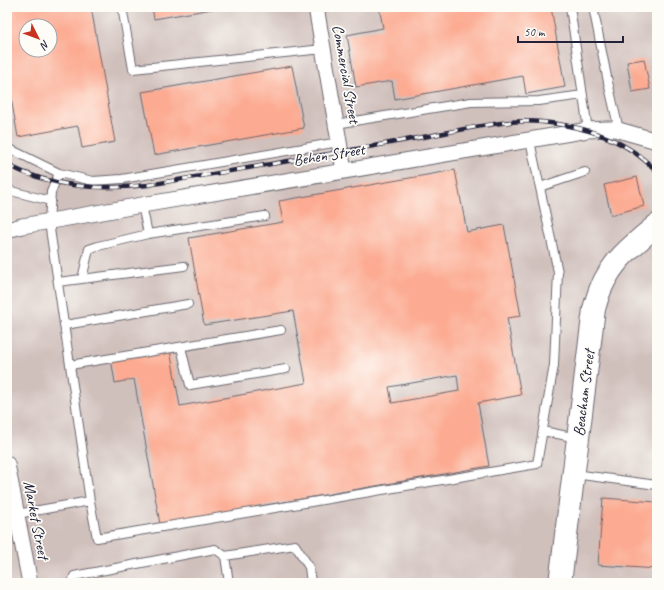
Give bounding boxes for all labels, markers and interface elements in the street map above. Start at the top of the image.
north arrow [18,18,58,58]
scale bar [518,18,623,44]
street label: Commercial Street [327,23,365,126]
text: 50 m [524,24,546,40]
text: N [36,37,53,54]
street label: Behen Street [292,139,368,170]
street label: Beacham Street [569,346,600,437]
street label: Market Street [19,479,54,563]

